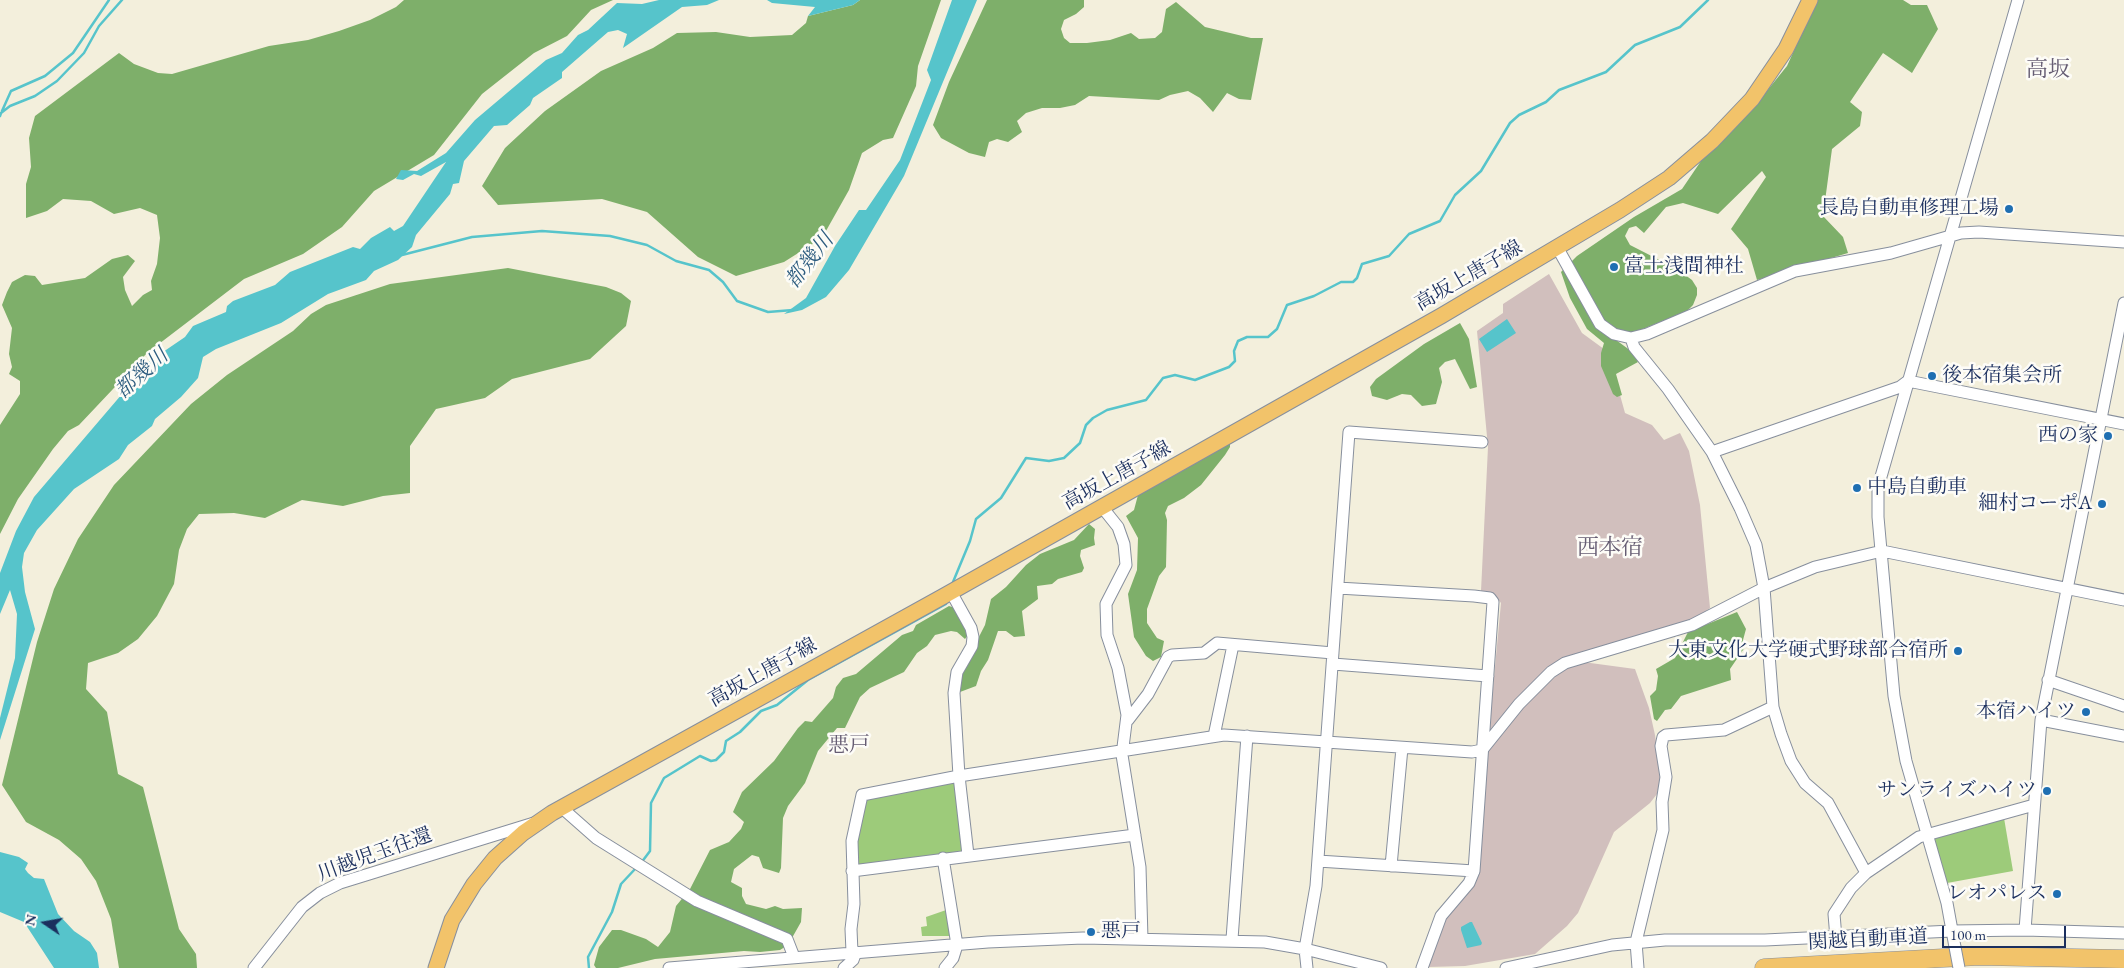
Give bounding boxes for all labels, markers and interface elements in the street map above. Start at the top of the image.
district label: 高坂 [2026,57,2070,83]
place label: 長島自動車修理工場 [1819,197,1999,221]
marker: 長島自動車修理工場 [2003,203,2015,215]
water label: 都幾川 [781,228,839,294]
street label: 高坂上唐子線 [1411,236,1527,316]
place label: 富士浅間神社 [1624,255,1744,279]
marker: 富士浅間神社 [1608,261,1620,273]
water label: 都幾川 [110,344,174,404]
place label: 後本宿集会所 [1942,364,2062,388]
marker: 後本宿集会所 [1926,370,1938,382]
place label: 西の家 [2038,424,2098,448]
marker: 西の家 [2102,430,2114,442]
street label: 高坂上唐子線 [1059,436,1175,516]
place label: 中島自動車 [1867,476,1967,500]
marker: 中島自動車 [1851,482,1863,494]
place label: 細村コーポA [1978,492,2092,516]
marker: 細村コーポA [2096,498,2108,510]
district label: 西本宿 [1577,535,1643,561]
street label: 高坂上唐子線 [705,633,821,713]
place label: 大東文化大学硬式野球部合宿所 [1668,639,1948,663]
marker: 大東文化大学硬式野球部合宿所 [1952,645,1964,657]
place label: 本宿ハイツ [1976,700,2076,724]
marker: 本宿ハイツ [2080,706,2092,718]
district label: 悪戸 [828,732,870,758]
place label: サンライズハイツ [1877,779,2037,803]
marker: サンライズハイツ [2041,785,2053,797]
street label: 川越児玉往還 [315,823,435,887]
place label: レオパレス [1947,882,2047,906]
marker: レオパレス [2051,888,2063,900]
north arrow [20,898,70,948]
text: N [20,912,40,927]
scale bar [1944,916,2068,948]
place label: 悪戸 [1101,920,1141,944]
street label: 関越自動車道 [1807,925,1929,955]
text: 100 m [1950,925,1986,944]
marker: 悪戸 [1085,926,1097,938]

